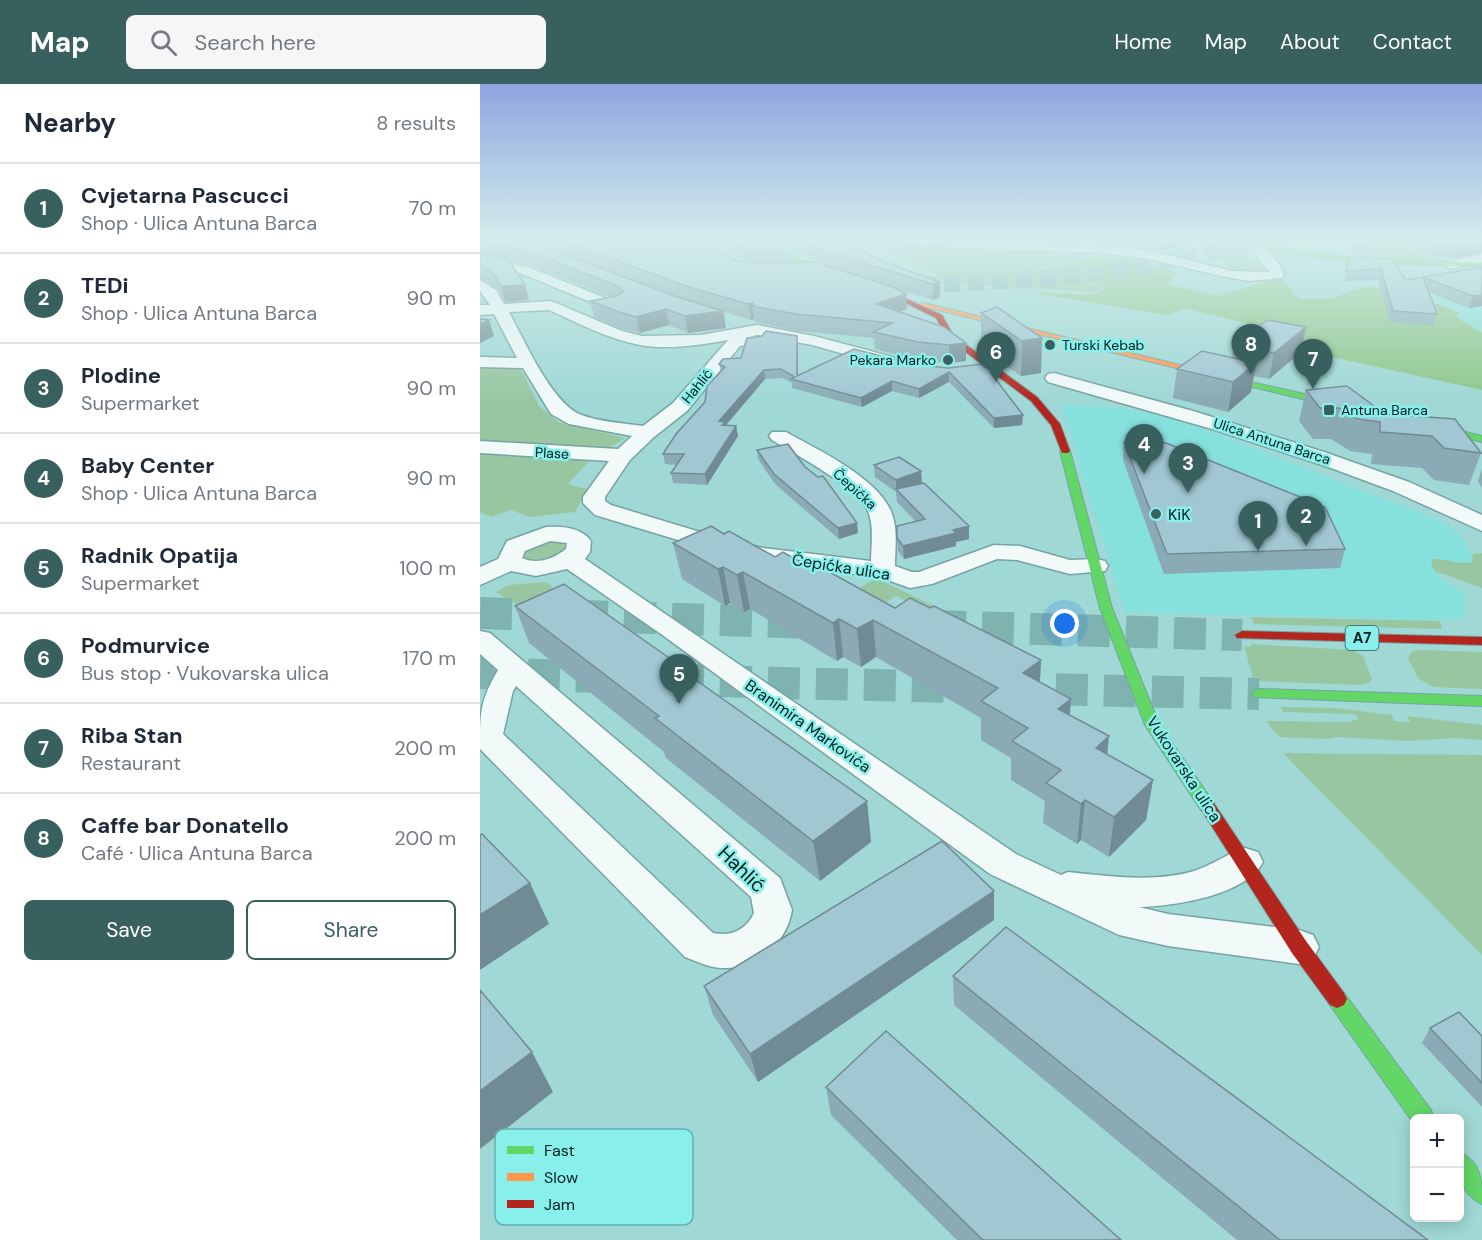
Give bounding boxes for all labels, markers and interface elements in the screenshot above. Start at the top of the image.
search box [126,15,546,69]
text: Map [30,24,90,61]
icon: search [147,26,180,59]
text: Search here [195,28,316,57]
text: Home [1114,28,1172,56]
text: Map [1205,28,1247,56]
text: About [1280,28,1340,56]
text: Contact [1373,28,1452,56]
text: Nearby [24,106,116,140]
text: 8 results [376,110,456,136]
text: Cvjetarna Pascucci [81,181,289,210]
text: 1 [40,195,47,221]
text: 70 m [409,195,456,221]
text: Shop · Ulica Antuna Barca [81,210,317,236]
text: TEDi [81,271,129,300]
text: 2 [38,285,49,311]
text: 90 m [407,285,456,311]
text: Shop · Ulica Antuna Barca [81,300,317,326]
pin: 8 [1232,324,1270,374]
pin: 6 [976,332,1016,382]
place label: Turski Kebab [1062,336,1145,354]
marker: Turski Kebab [1043,338,1057,352]
pin: 7 [1294,340,1332,389]
place label: Pekara Marko [850,351,936,369]
marker: Pekara Marko [941,353,955,367]
text: Plodine [81,361,161,390]
street label: Hahlić [678,365,716,407]
text: 3 [37,375,50,401]
text: 90 m [407,375,456,401]
text: Supermarket [81,390,200,416]
place label: Antuna Barca [1341,401,1428,419]
marker: Antuna Barca [1322,403,1336,417]
street label: Ulica Antuna Barca [1211,414,1333,468]
pin: 4 [1124,424,1164,474]
street label: Plase [535,443,569,463]
pin: 3 [1168,444,1208,493]
text: Baby Center [81,451,214,480]
text: 4 [37,465,50,491]
text: 90 m [407,465,456,491]
street label: Čepićka [829,465,881,513]
text: Shop · Ulica Antuna Barca [81,480,317,506]
pin: 2 [1286,496,1326,546]
pin: 1 [1238,502,1278,551]
place label: KiK [1168,504,1191,525]
marker: KiK [1149,507,1163,521]
text: Radnik Opatija [81,541,238,570]
street label: Čepićka ulica [790,549,892,585]
text: 5 [37,555,50,581]
text: 100 m [399,555,456,581]
text: Supermarket [81,570,200,596]
your location [1050,609,1079,638]
road number: A7 [1346,626,1378,650]
text: Podmurvice [81,631,210,660]
text: 6 [37,645,50,671]
text: 170 m [403,645,456,671]
pin: 5 [660,654,698,704]
text: Bus stop · Vukovarska ulica [81,660,329,686]
street label: Branimira Markovića [741,675,875,777]
street label: Vukovarska ulica [1142,712,1226,826]
text: Riba Stan [81,721,183,750]
text: 7 [38,735,49,761]
text: 200 m [394,735,456,761]
text: Restaurant [81,750,181,776]
text: Caffe bar Donatello [81,811,289,840]
text: 8 [37,825,50,851]
text: 200 m [394,825,456,851]
text: Café · Ulica Antuna Barca [81,840,313,866]
street label: Hahlić [713,840,771,898]
button: Save [24,900,234,960]
button: Share [246,900,456,960]
map controls [1410,1114,1464,1222]
button: + [1410,1114,1464,1168]
legend [495,1129,693,1225]
text: Fast [544,1140,575,1161]
text: Slow [544,1167,578,1188]
button: − [1410,1168,1464,1222]
text: Jam [544,1194,575,1215]

